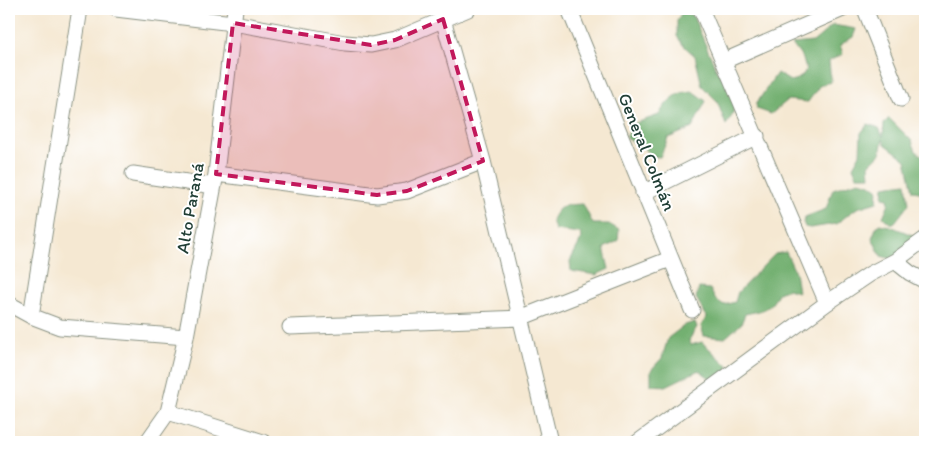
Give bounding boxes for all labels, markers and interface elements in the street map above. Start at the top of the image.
street label: General Colmán [613,90,681,214]
street label: Alto Paraná [171,160,209,255]

